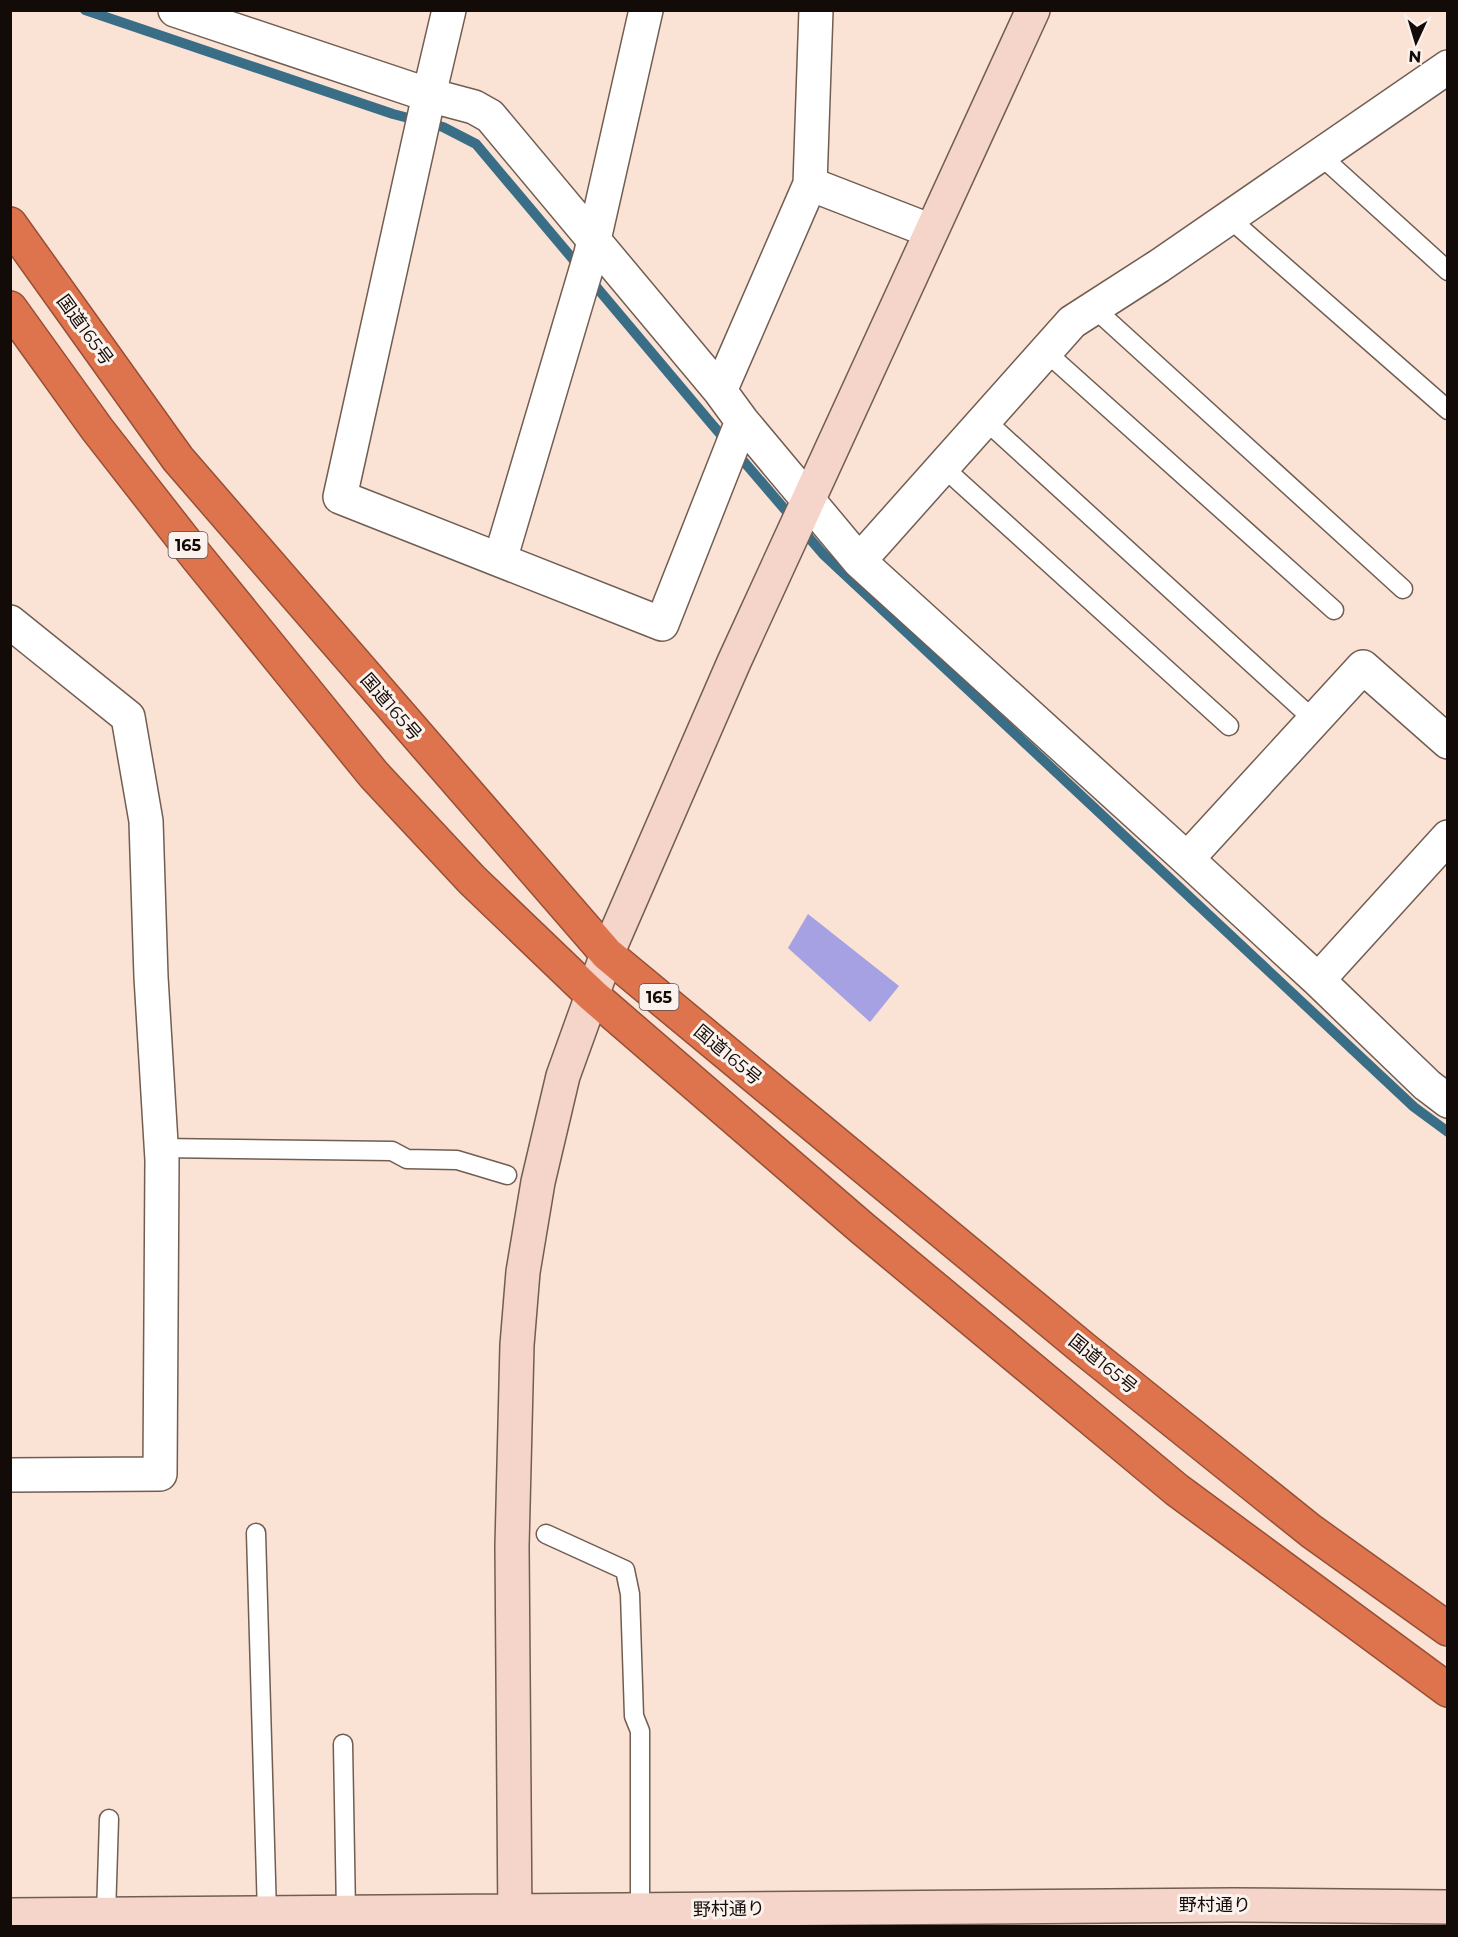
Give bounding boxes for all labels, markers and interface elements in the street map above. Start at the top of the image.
north arrow [1386,12,1446,72]
text: N [1408,47,1422,66]
street label: 国道165号 [52,291,118,369]
road number: 165 [168,532,207,558]
street label: 国道165号 [356,669,426,745]
road number: 165 [640,984,678,1010]
street label: 国道165号 [690,1020,766,1090]
street label: 国道165号 [1064,1330,1142,1398]
street label: 野村通り [1179,1894,1251,1916]
street label: 野村通り [693,1897,765,1921]

